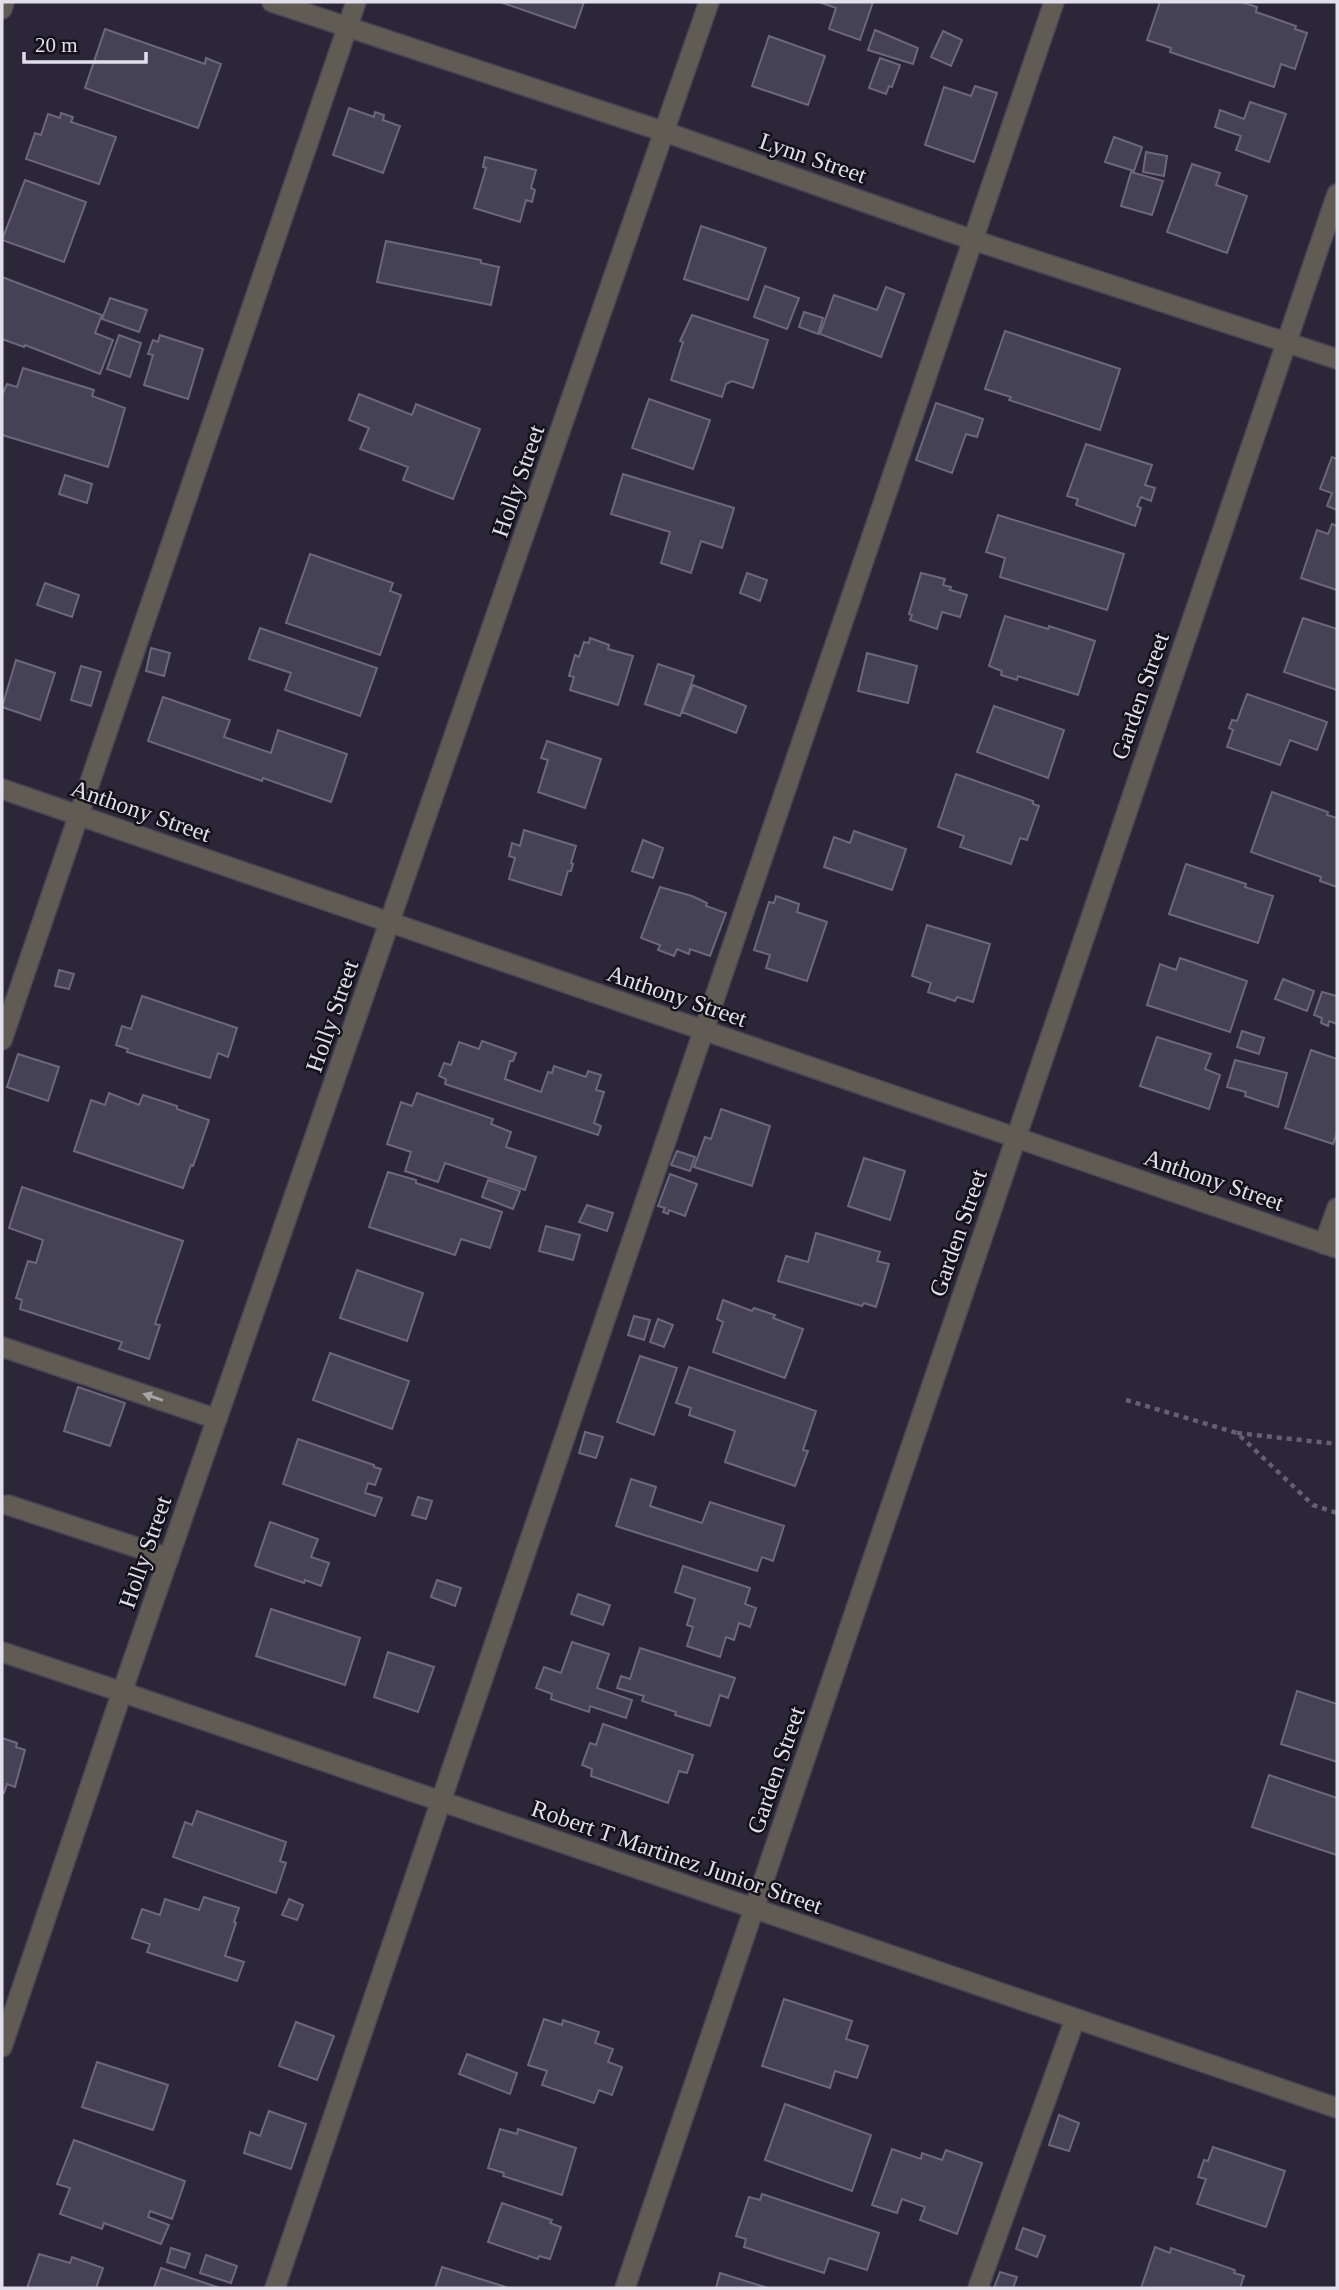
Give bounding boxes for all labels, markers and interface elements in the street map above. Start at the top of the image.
scale bar [24,21,147,65]
text: 20 m [35,33,78,57]
street label: Lynn Street [756,128,870,189]
street label: Holly Street [487,421,549,540]
street label: Garden Street [1106,629,1174,763]
street label: Anthony Street [68,775,215,847]
street label: Holly Street [301,956,363,1075]
street label: Anthony Street [604,960,751,1032]
street label: Anthony Street [1141,1144,1288,1216]
street label: Garden Street [924,1166,992,1300]
one-way arrow [142,1391,163,1402]
street label: Holly Street [114,1492,176,1611]
street label: Garden Street [742,1703,810,1837]
street label: Robert T Martinez Junior Street [528,1795,826,1919]

